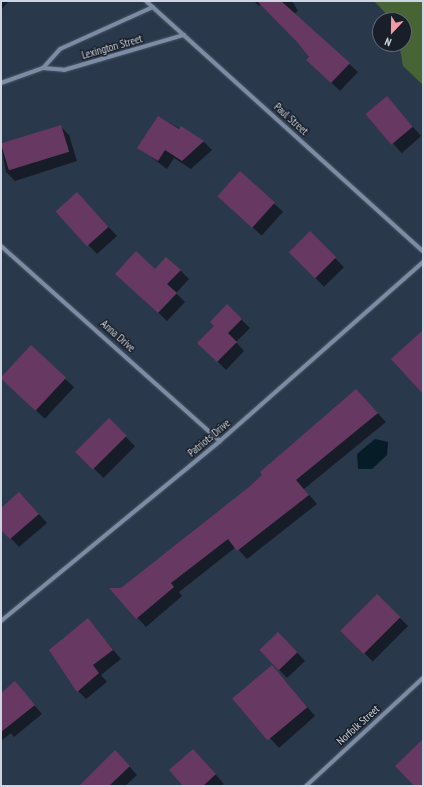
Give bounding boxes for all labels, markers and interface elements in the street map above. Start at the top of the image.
north arrow [372,12,412,52]
street label: Lexington Street [80,32,144,62]
text: N [383,35,393,50]
street label: Paul Street [271,100,311,138]
street label: Anna Drive [98,317,138,355]
street label: Patriots Drive [185,416,233,460]
street label: Norfolk Street [334,702,382,748]

